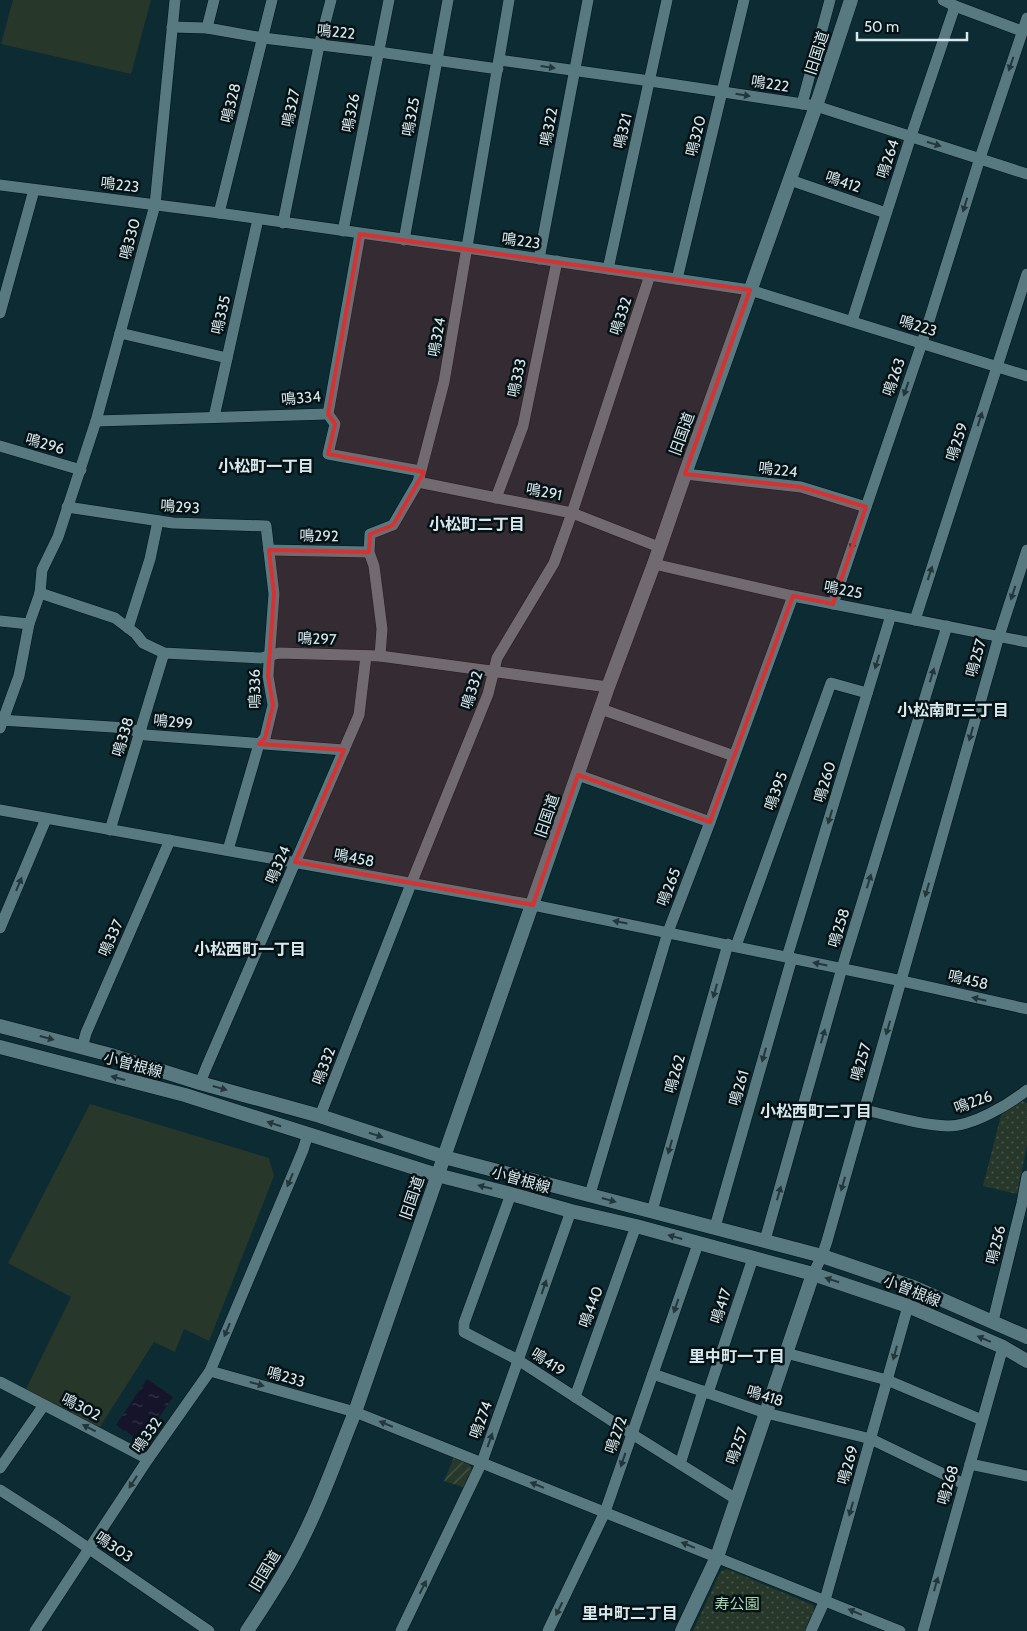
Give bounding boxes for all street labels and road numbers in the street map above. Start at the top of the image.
street label: 鳴222 [316,21,356,43]
street label: 旧国道 [801,29,833,77]
street label: 鳴222 [750,72,791,96]
street label: 鳴328 [217,81,245,125]
street label: 鳴327 [278,87,304,129]
street label: 鳴326 [338,92,364,134]
street label: 鳴325 [399,96,423,138]
street label: 鳴322 [536,106,562,148]
street label: 鳴321 [610,111,636,151]
street label: 鳴320 [682,114,710,158]
street label: 鳴264 [873,137,903,181]
street label: 鳴412 [823,168,863,196]
street label: 鳴223 [100,174,140,196]
street label: 鳴330 [116,217,144,261]
street label: 鳴223 [501,229,541,253]
street label: 鳴335 [208,294,234,336]
street label: 鳴332 [606,294,636,337]
street label: 鳴223 [897,312,939,340]
street label: 鳴324 [425,316,449,358]
street label: 鳴263 [879,355,909,399]
street label: 鳴333 [504,357,530,399]
street label: 鳴334 [280,387,322,409]
street label: 旧国道 [666,410,698,458]
street label: 鳴259 [942,420,972,464]
street label: 鳴296 [23,430,67,458]
street label: 鳴224 [757,459,799,481]
street label: 鳴291 [524,480,564,504]
street label: 鳴293 [160,497,200,517]
street label: 鳴292 [299,527,339,545]
street label: 鳴225 [822,577,864,603]
street label: 鳴297 [297,629,337,649]
street label: 鳴257 [962,637,990,679]
street label: 鳴332 [457,668,487,711]
street label: 鳴336 [246,669,264,709]
street label: 鳴299 [152,711,194,733]
street label: 鳴338 [108,715,138,759]
street label: 鳴260 [810,759,840,805]
street label: 鳴395 [761,769,791,813]
street label: 旧国道 [531,792,563,840]
street label: 鳴324 [262,843,294,887]
street label: 鳴458 [332,845,376,871]
street label: 鳴265 [654,865,684,909]
street label: 鳴258 [825,906,853,950]
street label: 鳴337 [95,916,127,959]
street label: 鳴458 [946,967,990,993]
street label: 鳴257 [847,1041,875,1083]
street label: 鳴332 [309,1044,339,1087]
street label: 小曽根線 [102,1049,164,1081]
street label: 鳴262 [661,1053,689,1095]
street label: 鳴261 [725,1068,753,1108]
street label: 鳴226 [951,1087,995,1117]
street label: 小曽根線 [490,1163,552,1197]
street label: 旧国道 [396,1174,428,1222]
street label: 鳴256 [982,1224,1010,1266]
street label: 小曽根線 [881,1271,943,1311]
street label: 鳴440 [575,1284,607,1330]
street label: 鳴417 [707,1286,735,1326]
street label: 鳴419 [528,1344,568,1380]
street label: 鳴233 [265,1363,307,1391]
street label: 鳴418 [744,1382,786,1410]
street label: 鳴302 [58,1390,104,1424]
street label: 鳴274 [466,1399,496,1441]
street label: 鳴332 [128,1414,166,1456]
street label: 鳴272 [601,1414,631,1456]
street label: 鳴257 [722,1424,752,1467]
street label: 鳴269 [834,1443,862,1487]
street label: 鳴268 [934,1463,962,1507]
street label: 鳴303 [92,1528,136,1566]
street label: 旧国道 [246,1547,284,1595]

